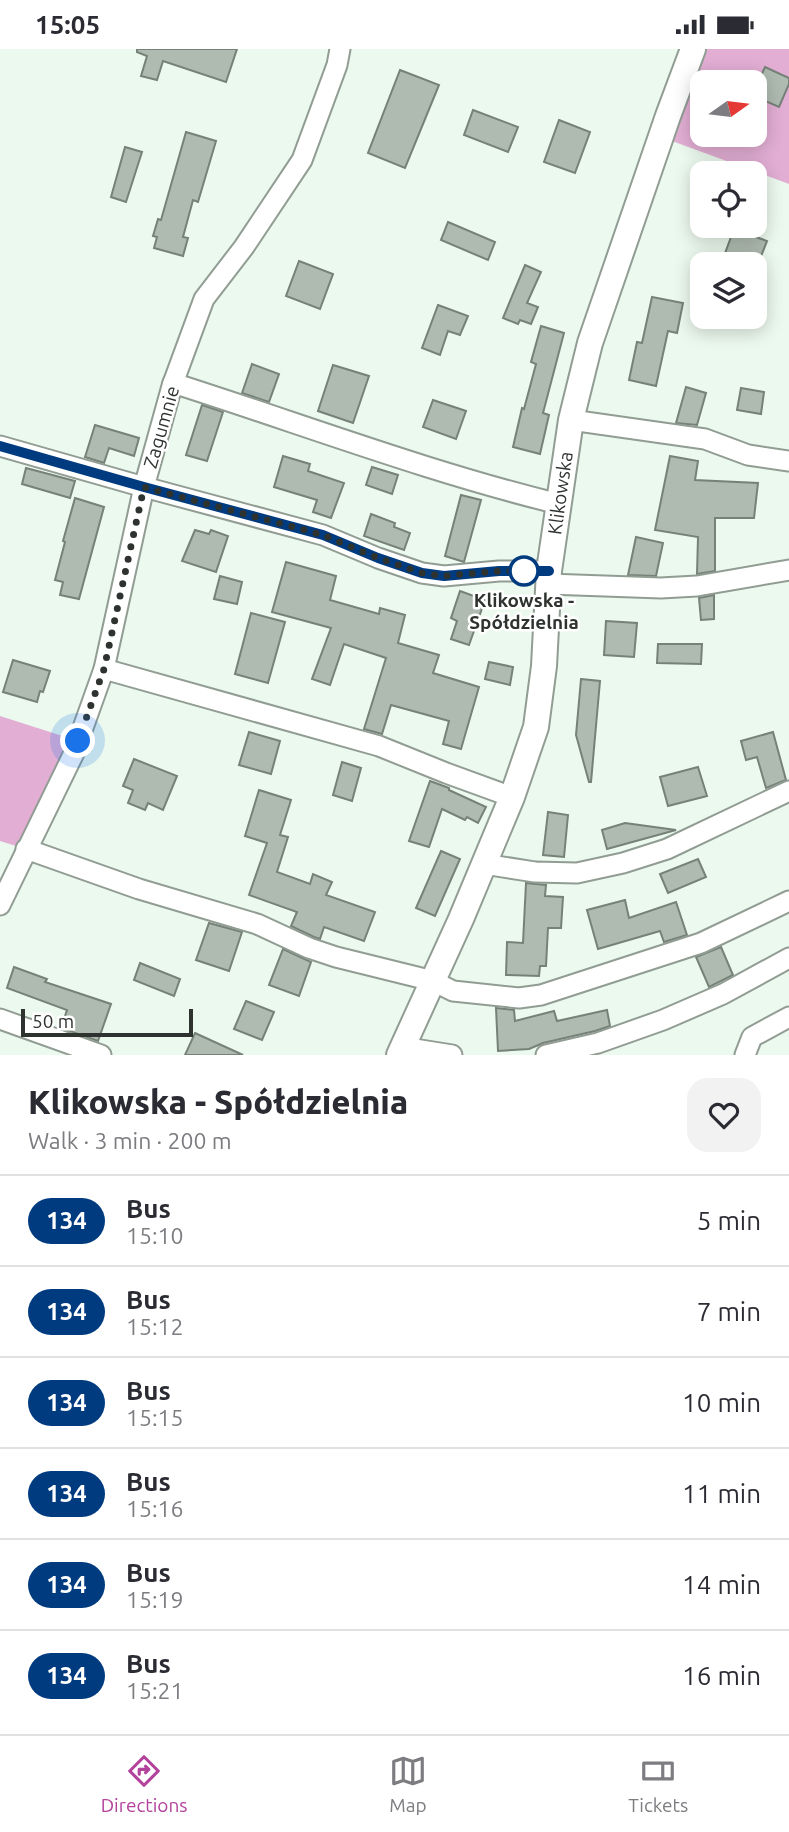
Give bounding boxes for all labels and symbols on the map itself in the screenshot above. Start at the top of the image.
north arrow [690,70,766,147]
street label: Zagumnie [139,383,183,471]
street label: Klikowska [543,450,577,536]
marker: Klikowska - Spółdzielnia [509,556,539,586]
place label: Klikowska - Spółdzielnia [469,589,579,633]
your location [60,723,95,758]
scale bar [21,1006,192,1038]

